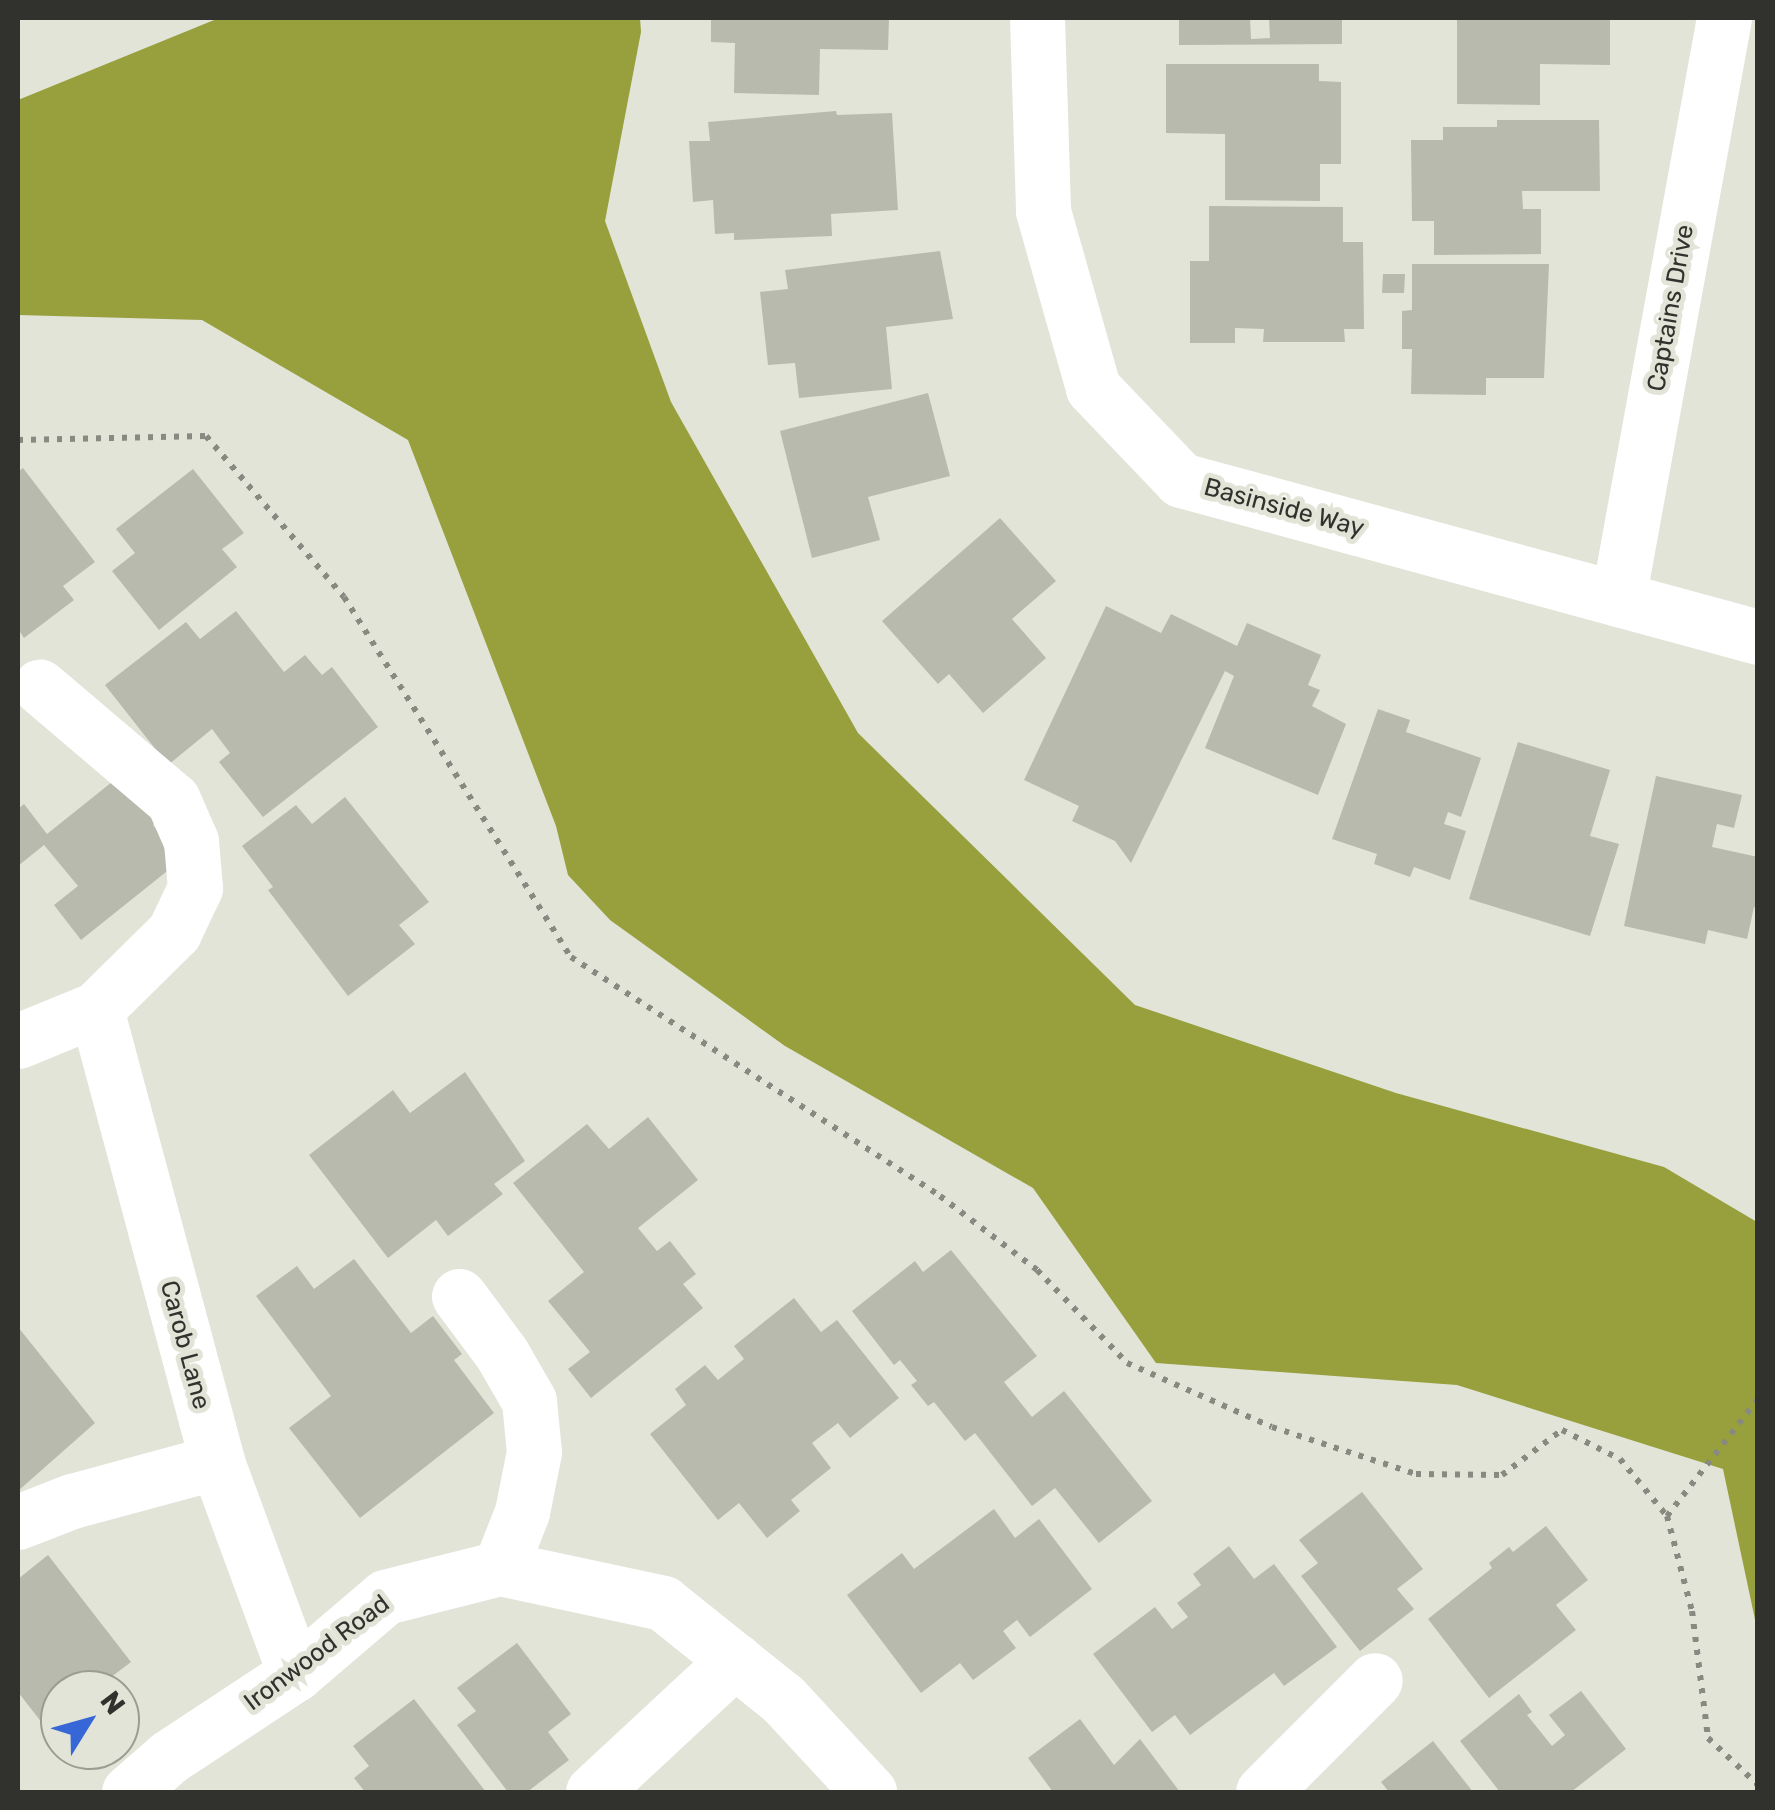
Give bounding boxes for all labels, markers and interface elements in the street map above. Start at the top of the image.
street label: Captains Drive [1642,222,1700,394]
street label: Basinside Way [1200,472,1368,544]
street label: Carob Lane [153,1277,217,1413]
street label: Ironwood Road [238,1589,396,1717]
north arrow [40,1670,140,1770]
text: N [94,1685,132,1721]

